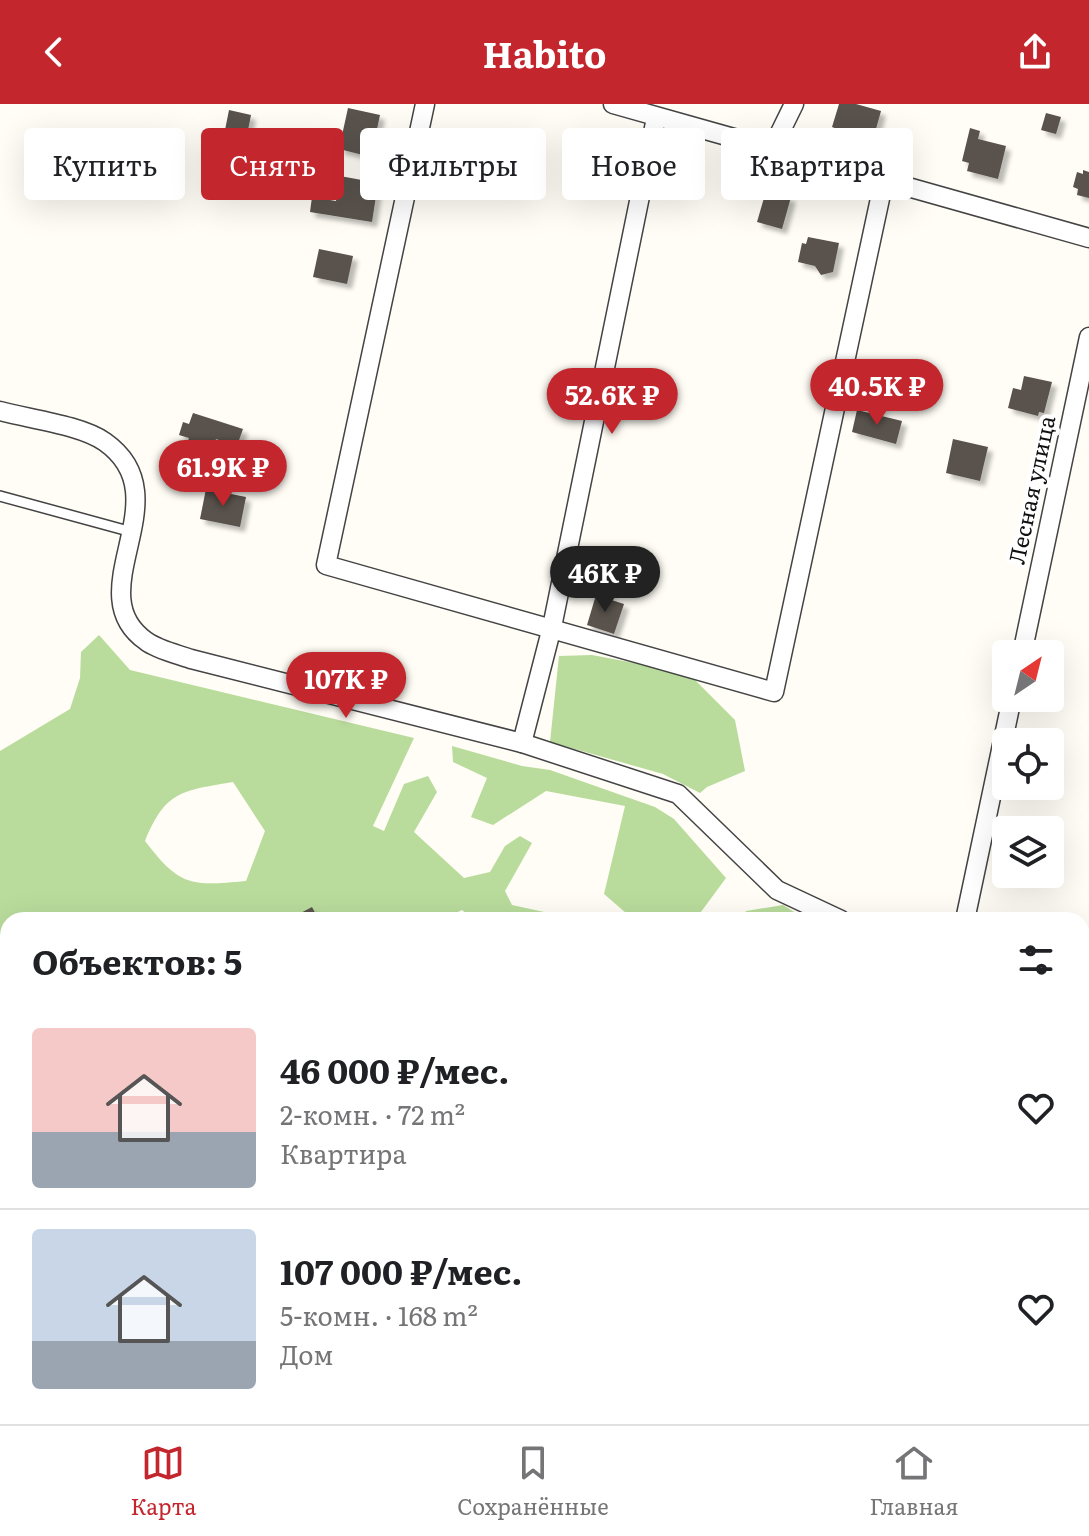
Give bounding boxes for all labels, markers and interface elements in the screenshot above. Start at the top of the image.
text: Habito [483,26,606,79]
icon: back [32,30,76,74]
icon: share [1013,30,1057,74]
chip: Купить [24,128,185,200]
chip: Снять [201,128,344,200]
chip: Фильтры [360,128,546,200]
chip: Новое [562,128,705,200]
chip: Квартира [721,128,913,200]
pin: 40.5K ₽ [803,359,951,427]
text: 40.5K ₽ [828,365,926,404]
pin: 52.6K ₽ [538,368,686,436]
text: 52.6K ₽ [565,374,659,413]
street label: Лесная улица [999,412,1062,567]
pin: 61.9K ₽ [149,440,297,508]
text: 61.9K ₽ [177,446,269,485]
pin: 46K ₽ [549,546,661,614]
text: 46K ₽ [568,552,642,591]
north arrow [992,640,1064,712]
map controls [992,640,1064,888]
pin: 107K ₽ [281,652,411,720]
text: 107K ₽ [304,658,388,697]
button: locate [992,728,1064,800]
button: layers [992,816,1064,888]
text: Объектов: 5 [32,935,242,985]
icon: filters [1014,938,1058,982]
text: 46 000 ₽/мес. [280,1044,510,1094]
icon: home [96,1060,192,1156]
icon: heart [1014,1086,1058,1130]
text: 2-комн. · 72 m² [280,1094,465,1133]
text: Квартира [280,1133,406,1172]
text: 107 000 ₽/мес. [280,1245,522,1295]
icon: home [96,1261,192,1357]
icon: heart [1014,1287,1058,1331]
text: 5-комн. · 168 m² [280,1295,478,1334]
text: Дом [280,1334,333,1373]
tab: Карта [130,1441,196,1522]
tab: Сохранённые [457,1441,609,1522]
tab: Главная [869,1441,959,1522]

